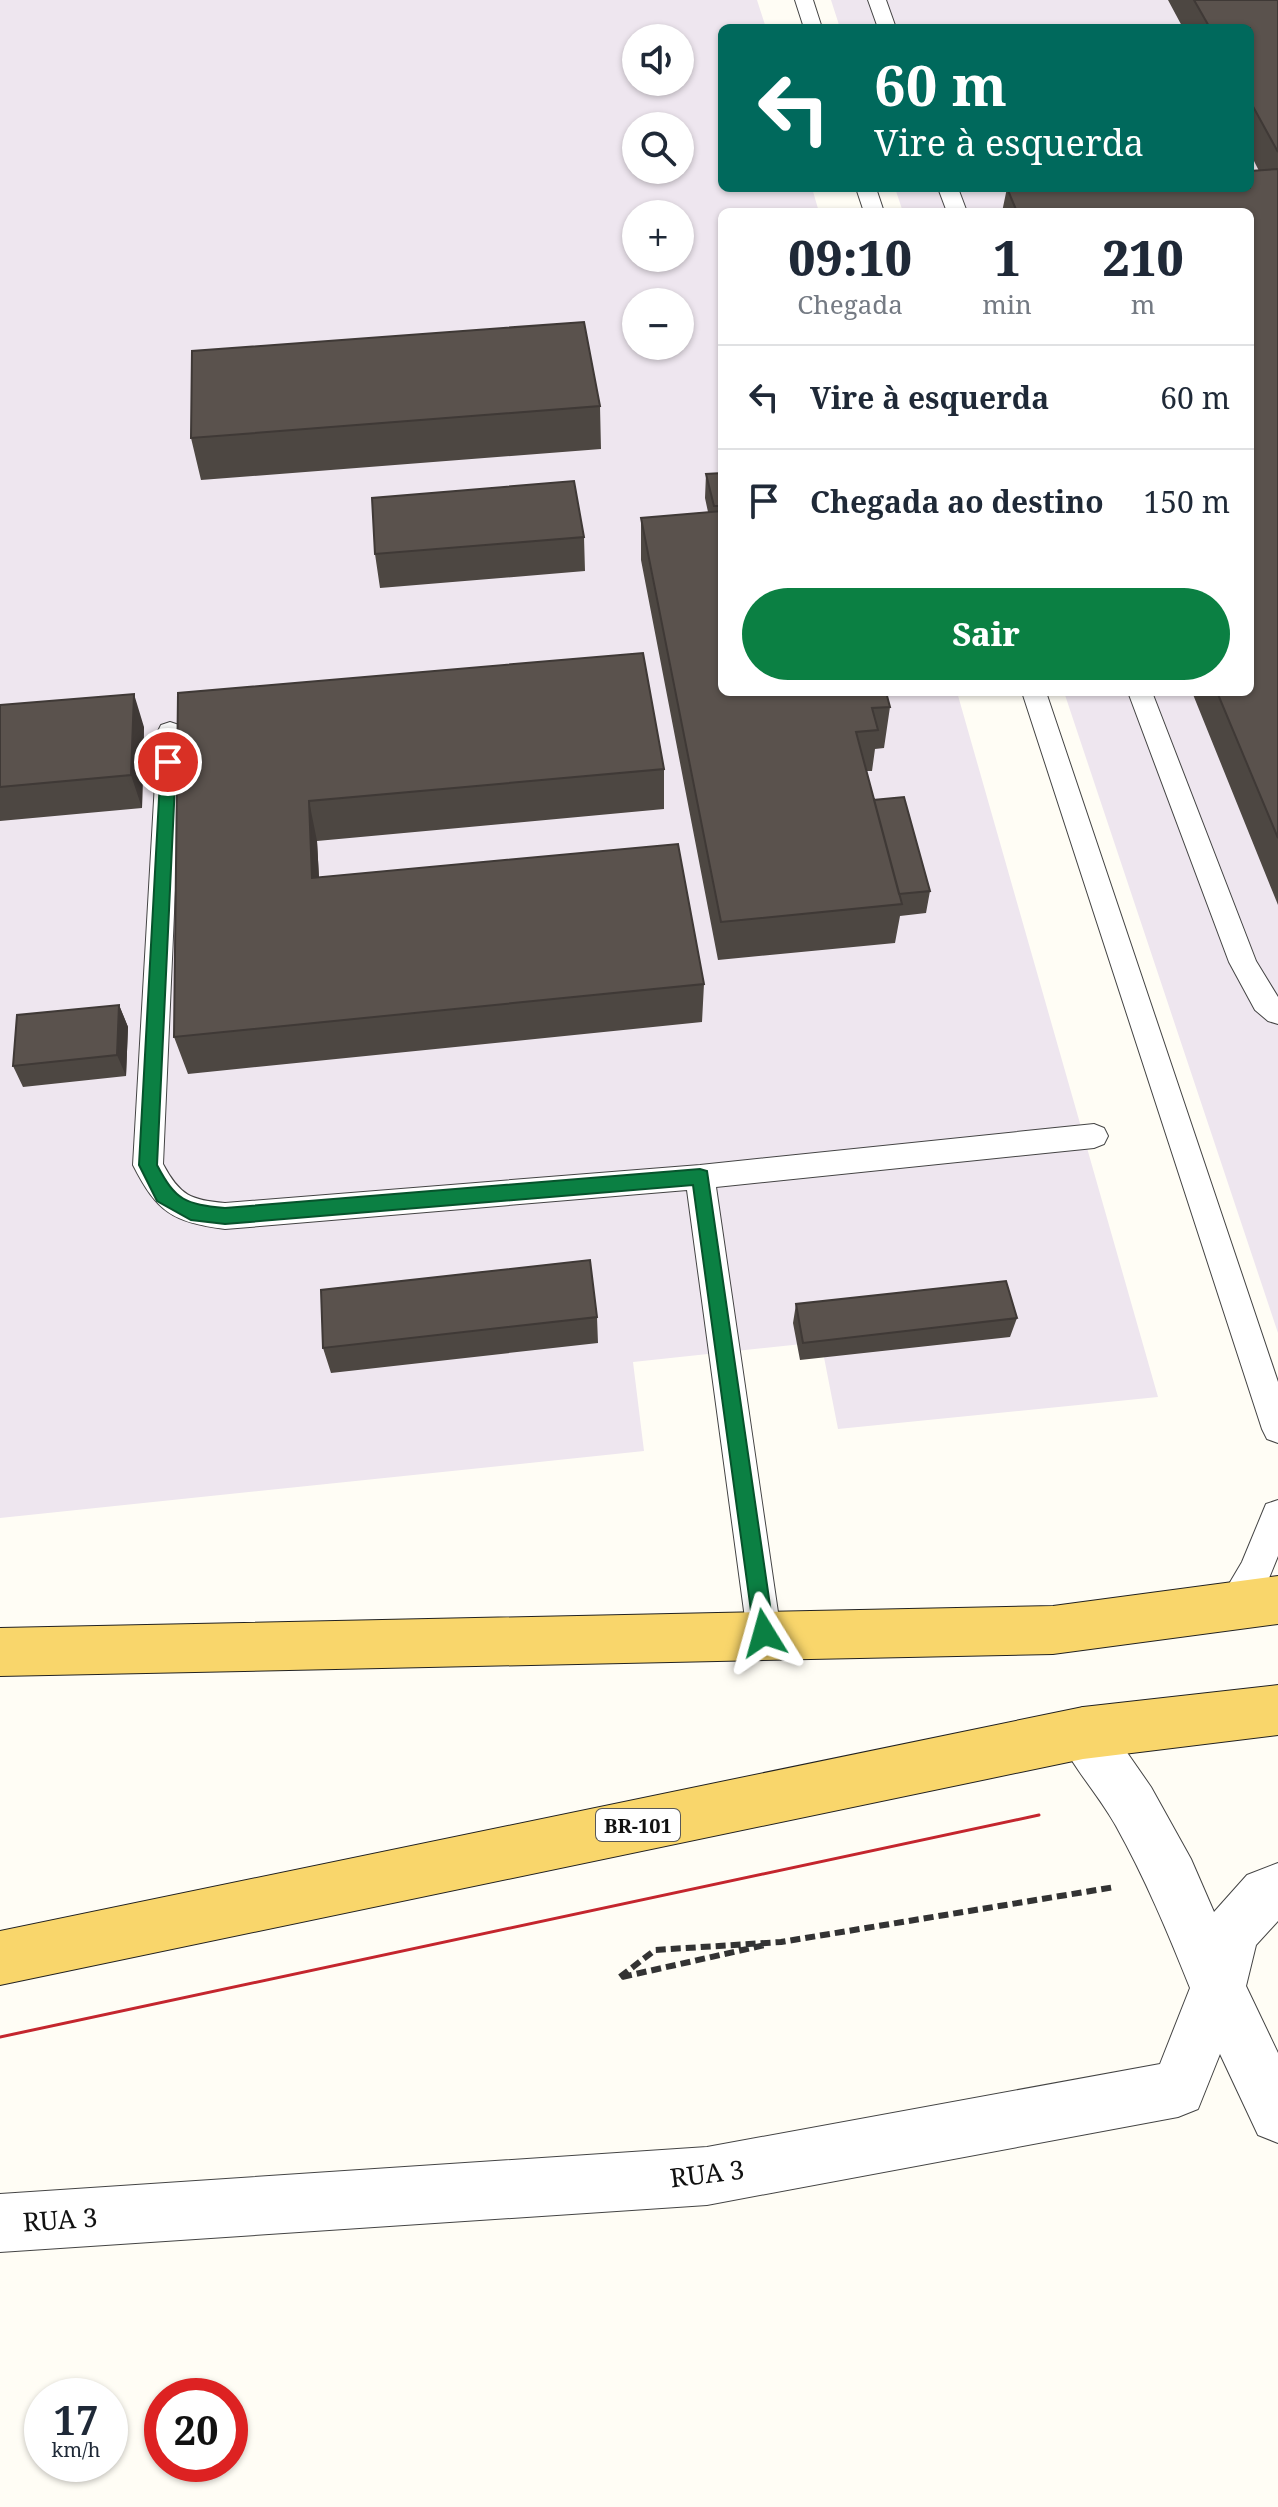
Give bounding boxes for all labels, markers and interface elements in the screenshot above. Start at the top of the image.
map controls [622,24,694,360]
button: sound [622,24,694,96]
text: 60 m [874,46,1007,122]
icon: left [742,56,846,160]
button: search [622,112,694,184]
text: Vire à esquerda [874,118,1144,167]
button: + [622,200,694,272]
text: 09:10 [788,225,912,290]
text: 1 [993,225,1021,290]
text: 210 [1102,225,1184,290]
text: Chegada [797,286,903,322]
text: min [982,286,1032,322]
text: m [1131,286,1155,322]
button: − [622,288,694,360]
icon: left [742,375,786,419]
text: Vire à esquerda [810,377,1049,418]
text: 60 m [1160,377,1230,418]
icon: arrive [742,479,786,523]
text: Chegada ao destino [810,481,1104,522]
text: 150 m [1144,481,1230,522]
button: Sair [742,588,1230,680]
pin [134,728,202,796]
icon: arrive [146,740,190,784]
position arrow [722,1591,806,1675]
road number: BR-101 [596,1809,680,1841]
street label: RUA 3 [668,2151,746,2195]
street label: RUA 3 [22,2198,98,2240]
speed limit sign: 20 [144,2378,248,2482]
text: 17 [53,2392,99,2447]
text: km/h [51,2436,101,2463]

